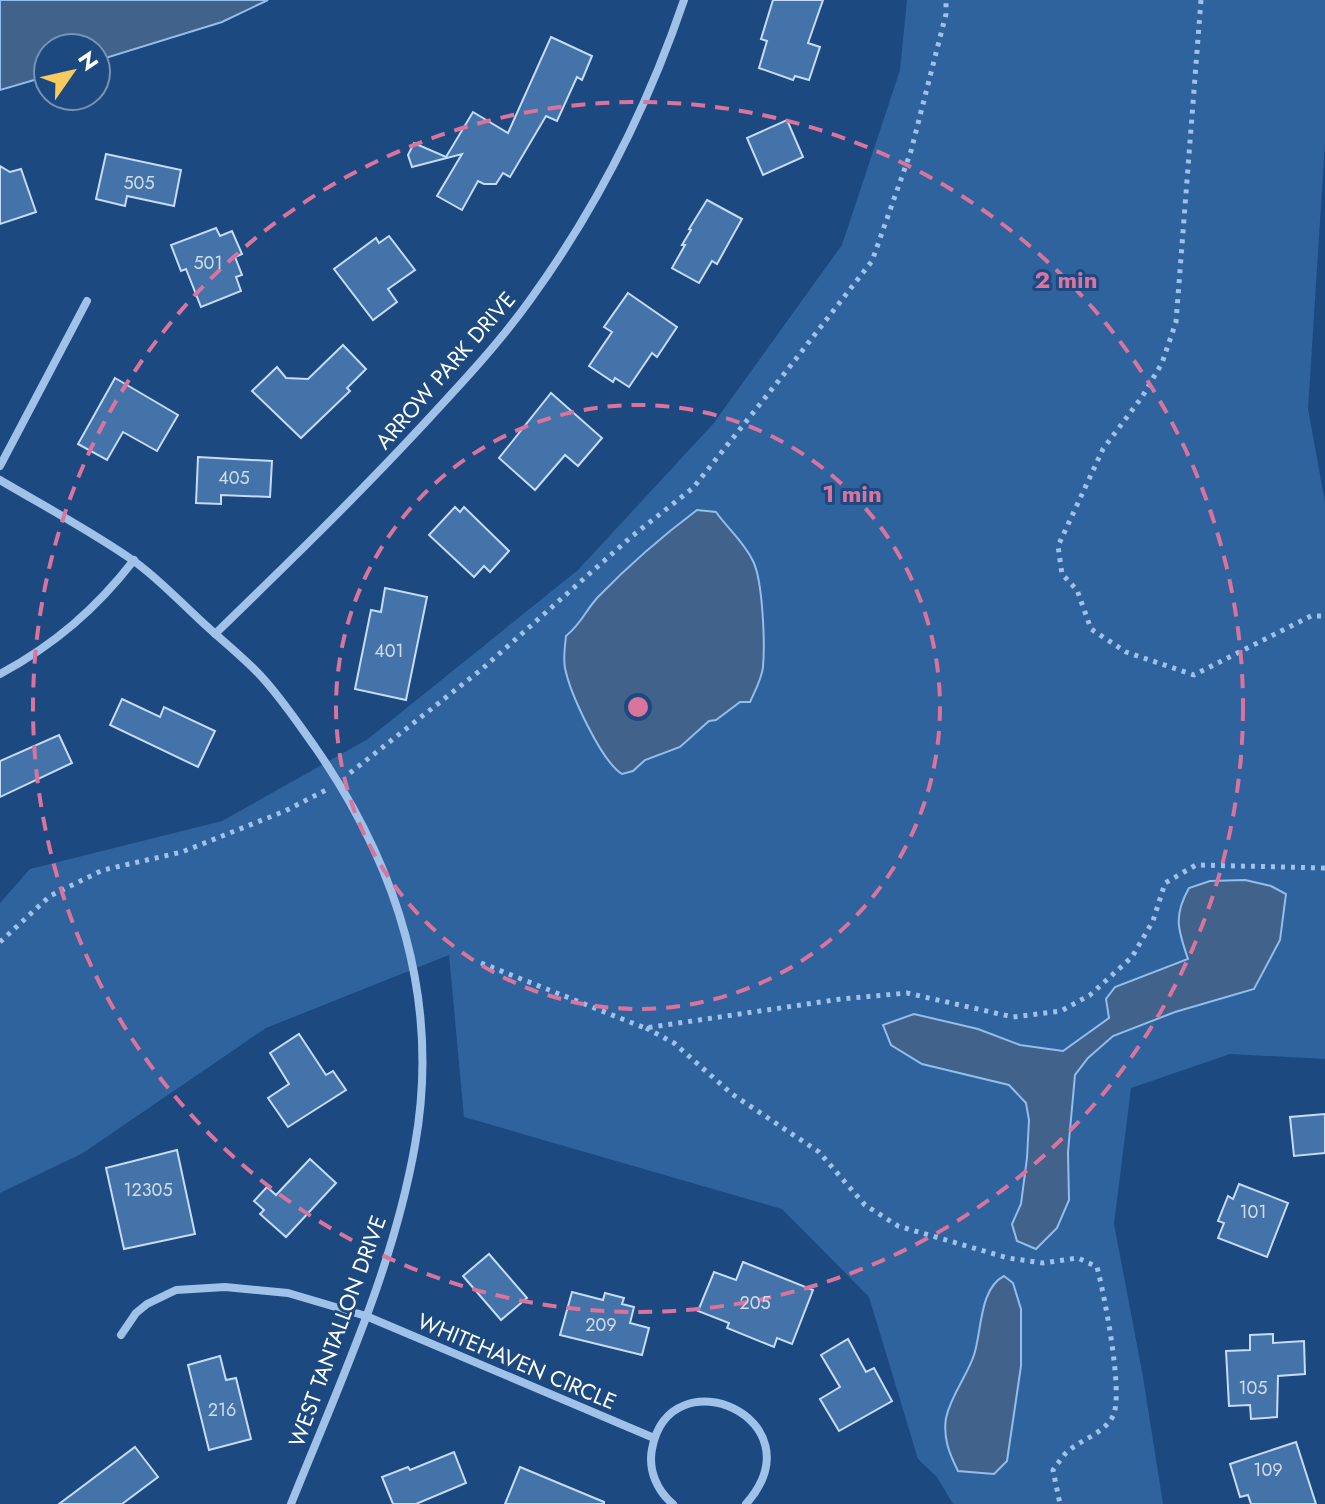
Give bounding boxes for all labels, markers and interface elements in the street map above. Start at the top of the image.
north arrow [32,32,112,112]
text: N [70,45,107,77]
house number: 505 [123,170,155,196]
house number: 501 [193,250,223,276]
text: 2 min [1034,262,1098,297]
street label: ARROW PARK DRIVE [367,284,523,456]
house number: 405 [218,465,250,491]
text: 1 min [822,476,882,511]
house number: 401 [374,638,404,664]
centre of rings [624,693,652,721]
house number: 12305 [123,1177,173,1203]
house number: 101 [1240,1199,1267,1225]
street label: WEST TANTALLON DRIVE [280,1211,394,1451]
house number: 205 [739,1290,771,1316]
street label: WHITEHAVEN CIRCLE [413,1305,621,1417]
house number: 209 [585,1312,617,1338]
house number: 105 [1238,1375,1268,1401]
house number: 216 [208,1397,236,1423]
house number: 109 [1253,1457,1283,1483]

